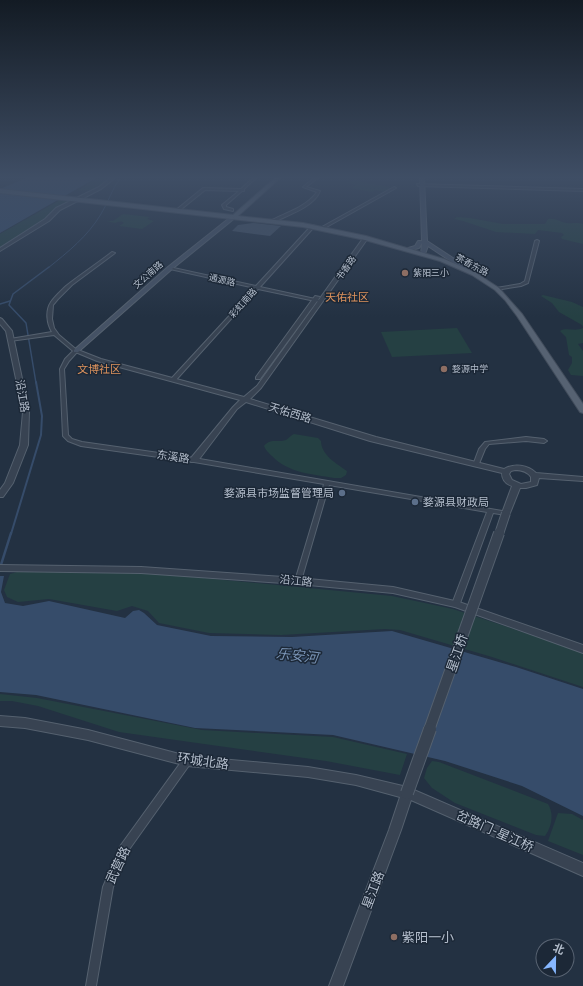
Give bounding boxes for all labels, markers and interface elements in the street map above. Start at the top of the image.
street label: 茶香东路 [454,252,490,278]
street label: 书香路 [334,254,358,282]
street label: 文公南路 [131,259,165,291]
marker: 紫阳三小 [400,268,410,278]
place label: 紫阳三小 [413,268,449,278]
street label: 通源路 [208,272,236,288]
street label: 彩虹南路 [227,286,259,320]
district label: 天佑社区 [325,291,369,304]
district label: 文博社区 [77,363,121,376]
marker: 婺源中学 [439,364,449,374]
place label: 婺源中学 [452,364,488,374]
street label: 沿江路 [13,379,31,413]
street label: 天佑西路 [267,400,313,426]
street label: 东溪路 [156,448,190,466]
place label: 婺源县市场监督管理局 [224,487,334,500]
marker: 婺源县市场监督管理局 [337,488,347,498]
place label: 婺源县财政局 [423,496,489,509]
marker: 婺源县财政局 [410,497,420,507]
street label: 沿江路 [279,573,313,589]
street label: 星江桥 [444,632,470,674]
water label: 乐安河 [275,645,322,667]
street label: 环城北路 [176,750,230,772]
street label: 岔路门-星江桥 [454,807,536,855]
street label: 武营路 [103,844,133,886]
street label: 星江路 [359,869,387,911]
place label: 紫阳一小 [402,930,454,945]
marker: 紫阳一小 [389,932,399,942]
north arrow [535,938,575,978]
text: 北 [551,941,566,957]

